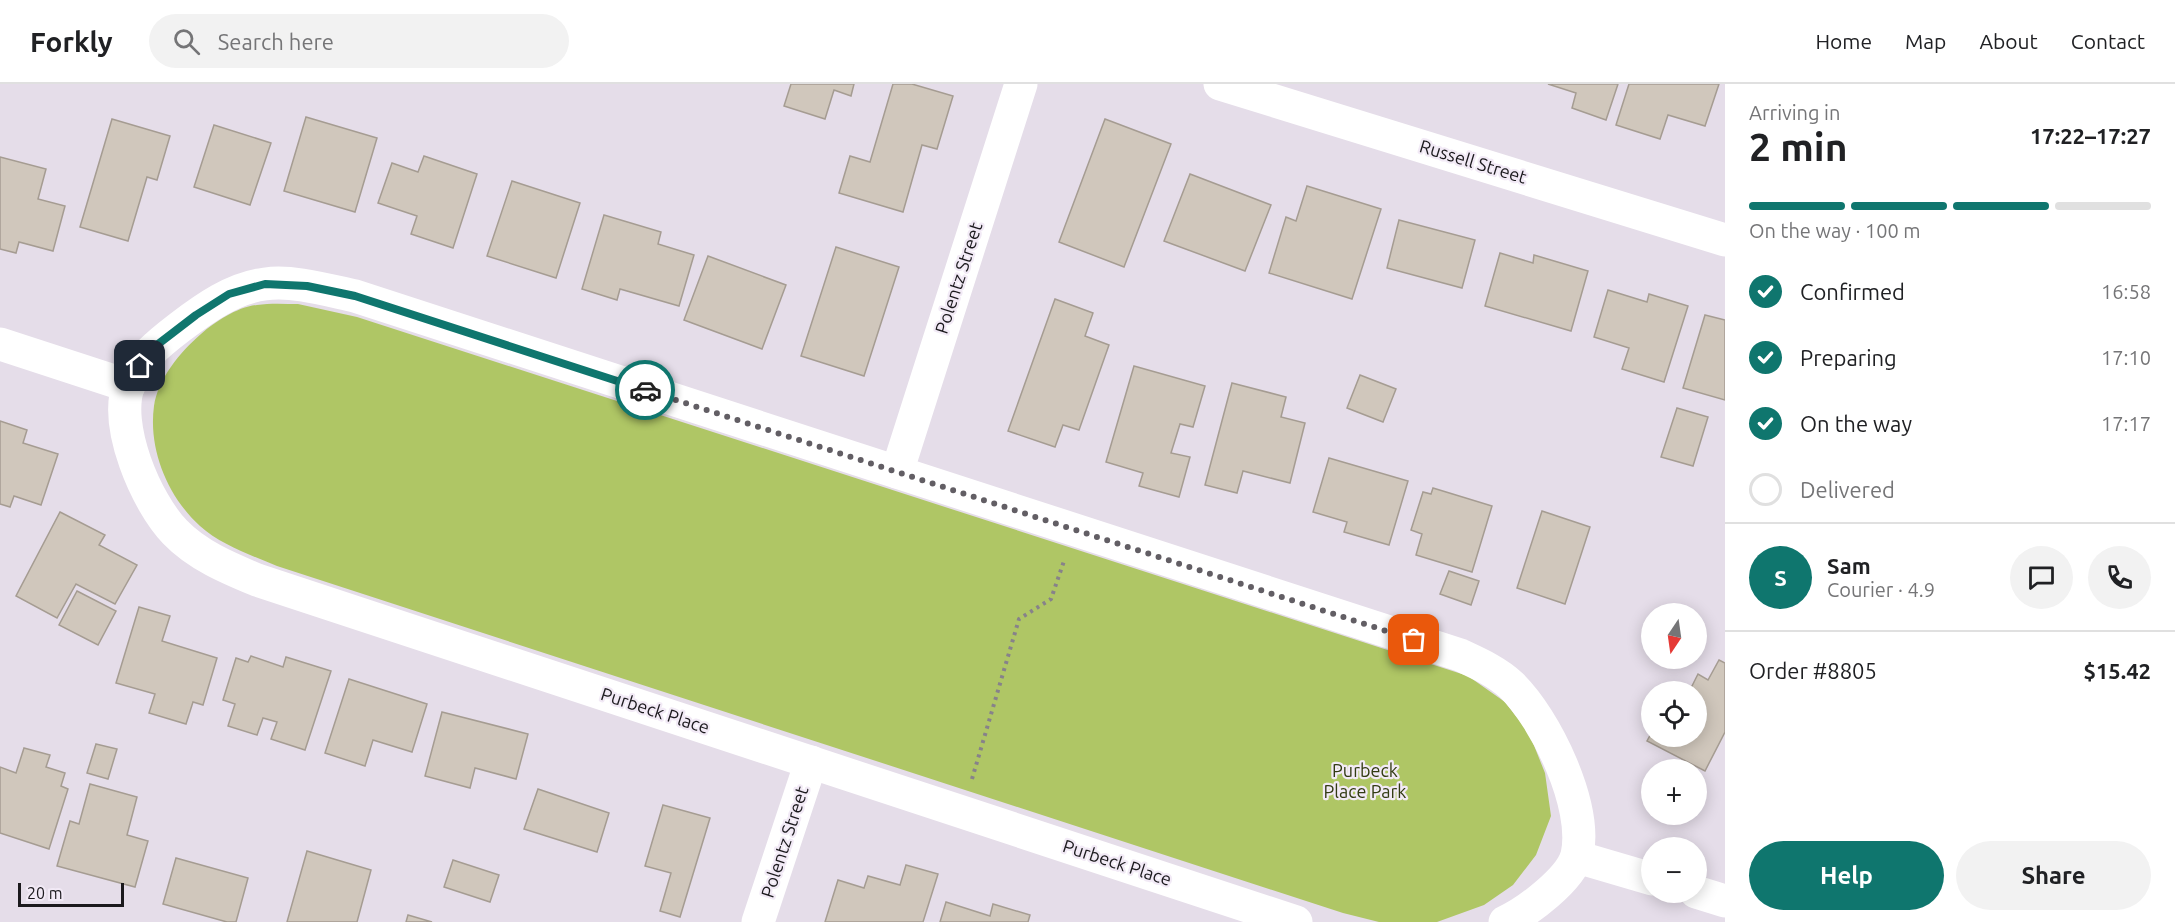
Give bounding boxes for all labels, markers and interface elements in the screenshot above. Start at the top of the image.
search box [149,14,569,68]
icon: search [170,25,203,58]
text: Forkly [30,26,113,57]
text: Search here [218,29,334,54]
text: Home [1815,29,1872,53]
text: Map [1905,29,1946,53]
text: About [1979,29,2038,53]
text: Contact [2071,29,2145,53]
text: Arriving in [1749,101,1840,124]
text: 17:22–17:27 [2030,123,2151,148]
text: 2 min [1749,125,1848,168]
street label: Russell Street [1417,135,1529,187]
text: On the way · 100 m [1749,219,1921,242]
street label: Polentz Street [931,220,985,336]
icon: check [1749,275,1782,308]
text: Confirmed [1800,279,1905,304]
text: 16:58 [2101,280,2151,303]
pin [114,340,165,391]
icon: check [1749,341,1782,374]
text: Preparing [1800,345,1897,370]
text: 17:10 [2101,346,2151,369]
icon: home [123,349,156,382]
courier [615,360,675,420]
icon: car [629,374,662,407]
icon: check [1749,407,1782,440]
text: On the way [1800,411,1912,436]
text: 17:17 [2101,412,2151,435]
text: Delivered [1800,477,1895,502]
button: chat [2010,546,2073,609]
button: phone [2088,546,2151,609]
text: Sam [1827,553,1871,578]
text: S [1774,565,1787,590]
text: Courier · 4.9 [1827,578,1935,601]
north arrow [1641,603,1707,669]
map controls [1641,603,1707,903]
pin [1388,614,1439,665]
icon: bag [1397,623,1430,656]
text: Order #8805 [1749,658,1877,683]
text: $15.42 [2084,658,2151,683]
button: locate [1641,681,1707,747]
street label: Purbeck Place [599,683,712,737]
button: + [1641,759,1707,825]
park label: Purbeck Place Park [1324,760,1406,801]
street label: Polentz Street [757,784,811,900]
street label: Purbeck Place [1061,835,1174,889]
button: − [1641,837,1707,903]
button: Help [1749,841,1944,910]
button: Share [1956,841,2151,910]
scale bar [18,880,124,908]
text: 20 m [27,884,63,902]

